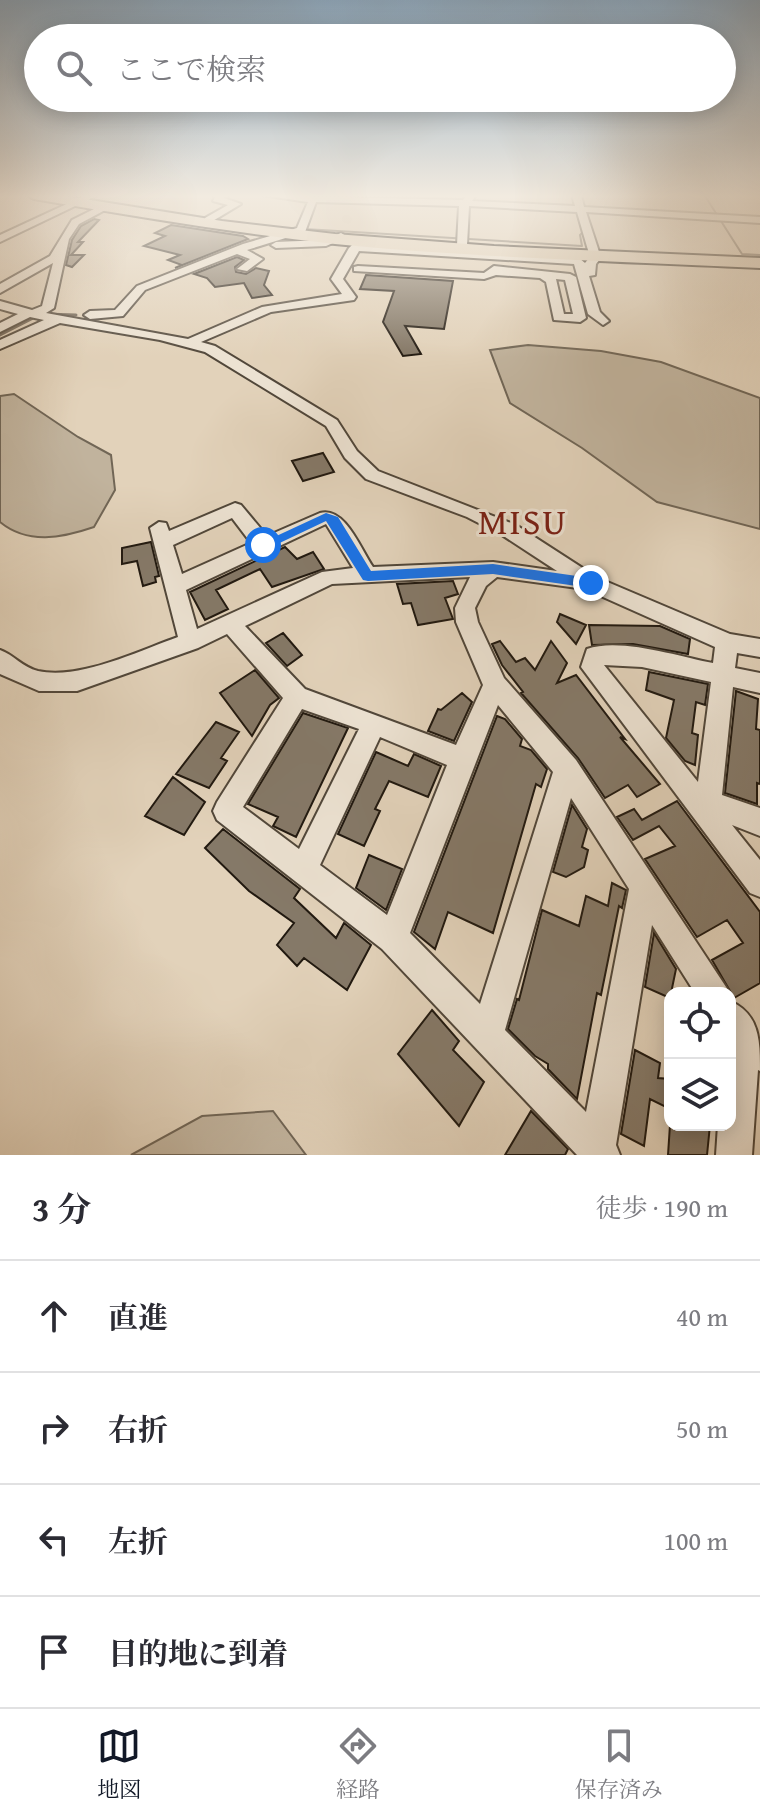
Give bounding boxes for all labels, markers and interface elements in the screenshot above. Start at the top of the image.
search box [24,24,736,112]
icon: search [52,46,96,90]
text: ここで検索 [116,47,266,91]
district label: MISU [478,494,568,547]
route start [245,527,281,563]
route end [573,565,609,601]
map controls [664,987,736,1131]
button: locate [664,987,736,1059]
button: layers [664,1059,736,1131]
text: 3 分 [32,1184,91,1233]
text: 徒歩 · 190 m [596,1188,728,1227]
icon: ahead [32,1294,76,1338]
text: 直進 [108,1295,168,1339]
text: 40 m [676,1297,728,1336]
icon: right [32,1406,76,1450]
text: 右折 [108,1407,168,1451]
text: 50 m [676,1409,728,1448]
icon: left [32,1518,76,1562]
text: 左折 [108,1519,168,1563]
text: 100 m [663,1521,728,1560]
icon: arrive [32,1630,76,1674]
text: 目的地に到着 [108,1631,288,1675]
tab: 地図 [97,1724,141,1805]
tab: 経路 [336,1724,380,1805]
tab: 保存済み [575,1724,663,1805]

